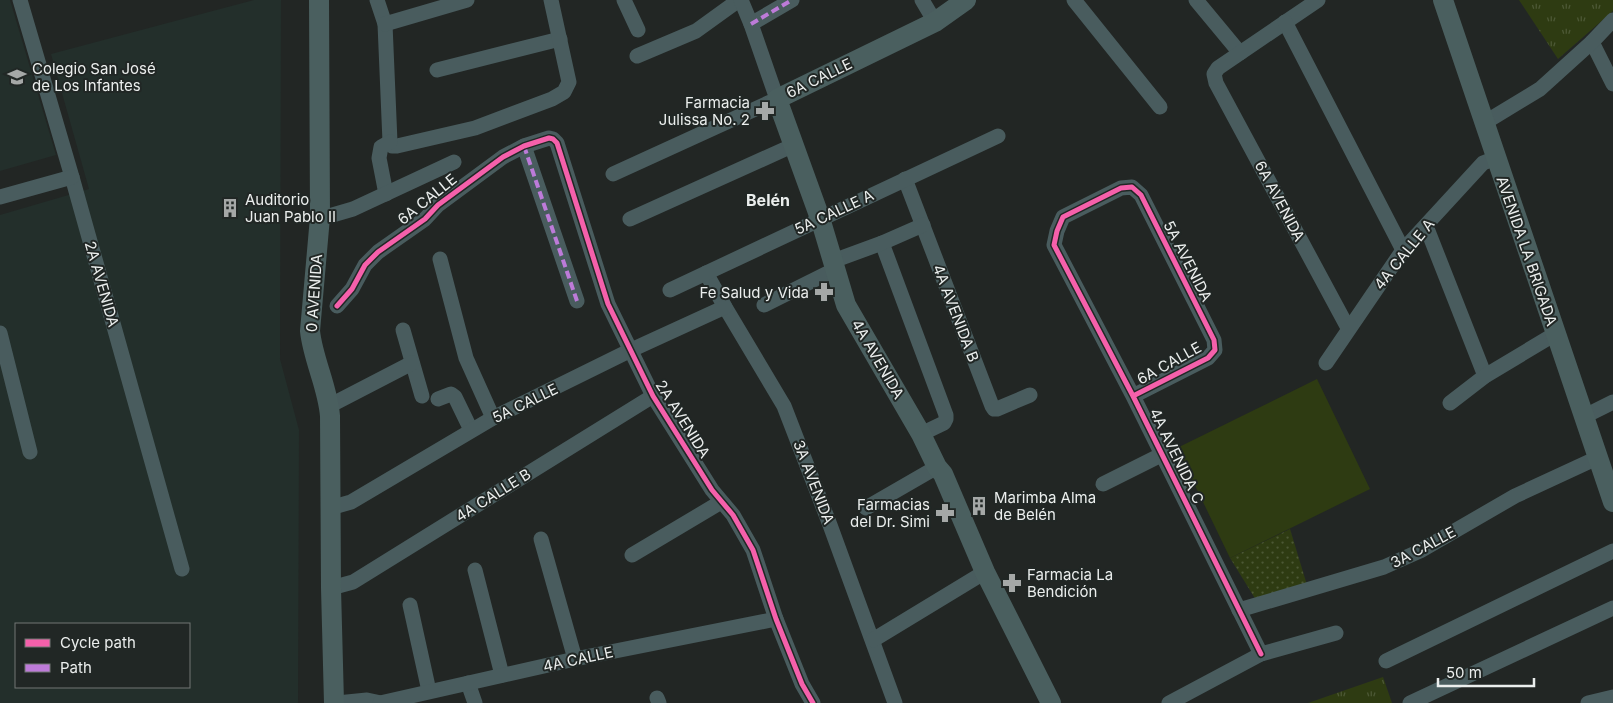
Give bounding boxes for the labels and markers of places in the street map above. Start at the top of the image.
place label: Colegio San José de Los Infantes [32,59,156,95]
school or university icon: Colegio San José de Los Infantes [6,66,28,88]
place label: Farmacia Julissa No. 2 [659,93,750,129]
pharmacy icon: Farmacia Julissa No. 2 [754,100,776,122]
place label: Auditorio Juan Pablo II [245,190,336,226]
building icon: Auditorio Juan Pablo II [219,197,241,219]
pharmacy icon: Fe Salud y Vida [813,281,835,303]
place label: Fe Salud y Vida [700,283,809,302]
place label: Marimba Alma de Belén [994,488,1096,524]
place label: Farmacias del Dr. Simi [850,495,930,531]
building icon: Marimba Alma de Belén [968,495,990,517]
pharmacy icon: Farmacias del Dr. Simi [934,502,956,524]
place label: Farmacia La Bendición [1027,565,1113,601]
pharmacy icon: Farmacia La Bendición [1001,572,1023,594]

